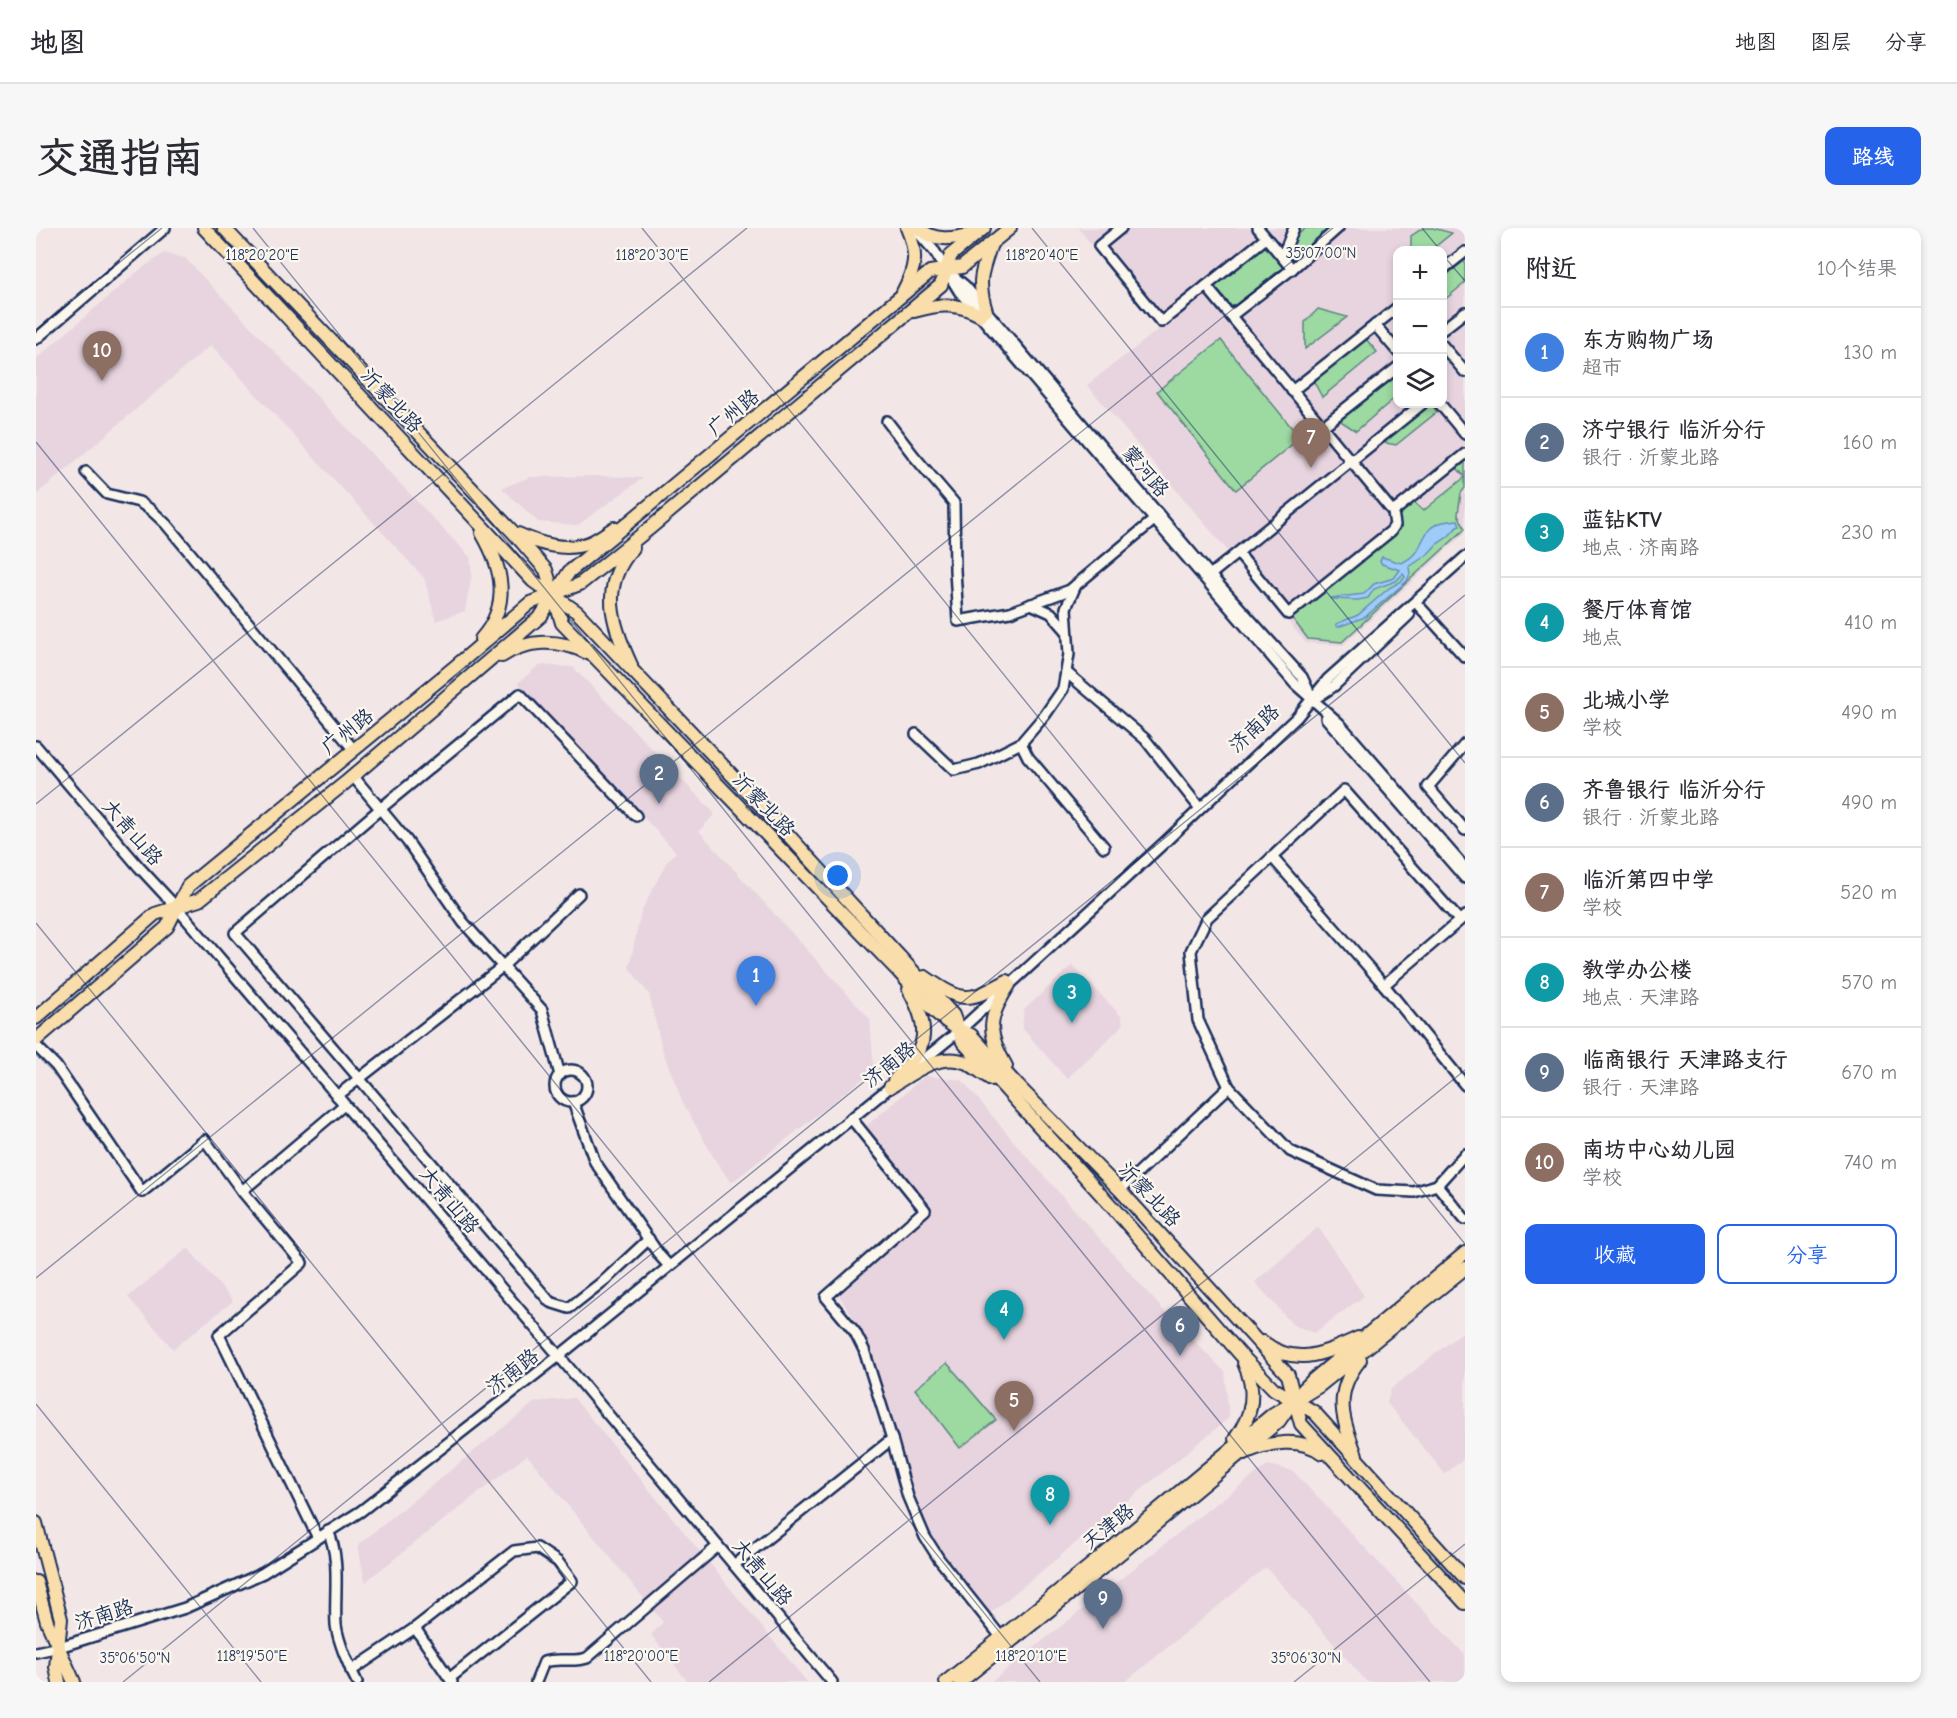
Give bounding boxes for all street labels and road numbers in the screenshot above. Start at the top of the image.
street label: 沂蒙北路 [356,363,428,438]
street label: 广州路 [703,384,764,440]
street label: 蒙河路 [1118,441,1174,502]
street label: 济南路 [1225,699,1285,757]
street label: 广州路 [317,703,379,759]
street label: 沂蒙北路 [728,768,800,842]
street label: 大青山路 [98,795,168,871]
street label: 济南路 [859,1036,921,1092]
street label: 沂蒙北路 [1114,1157,1186,1232]
street label: 大青山路 [415,1162,485,1239]
street label: 济南路 [482,1343,544,1399]
street label: 天津路 [1078,1498,1140,1554]
street label: 大青山路 [728,1534,798,1611]
street label: 济南路 [72,1594,137,1634]

